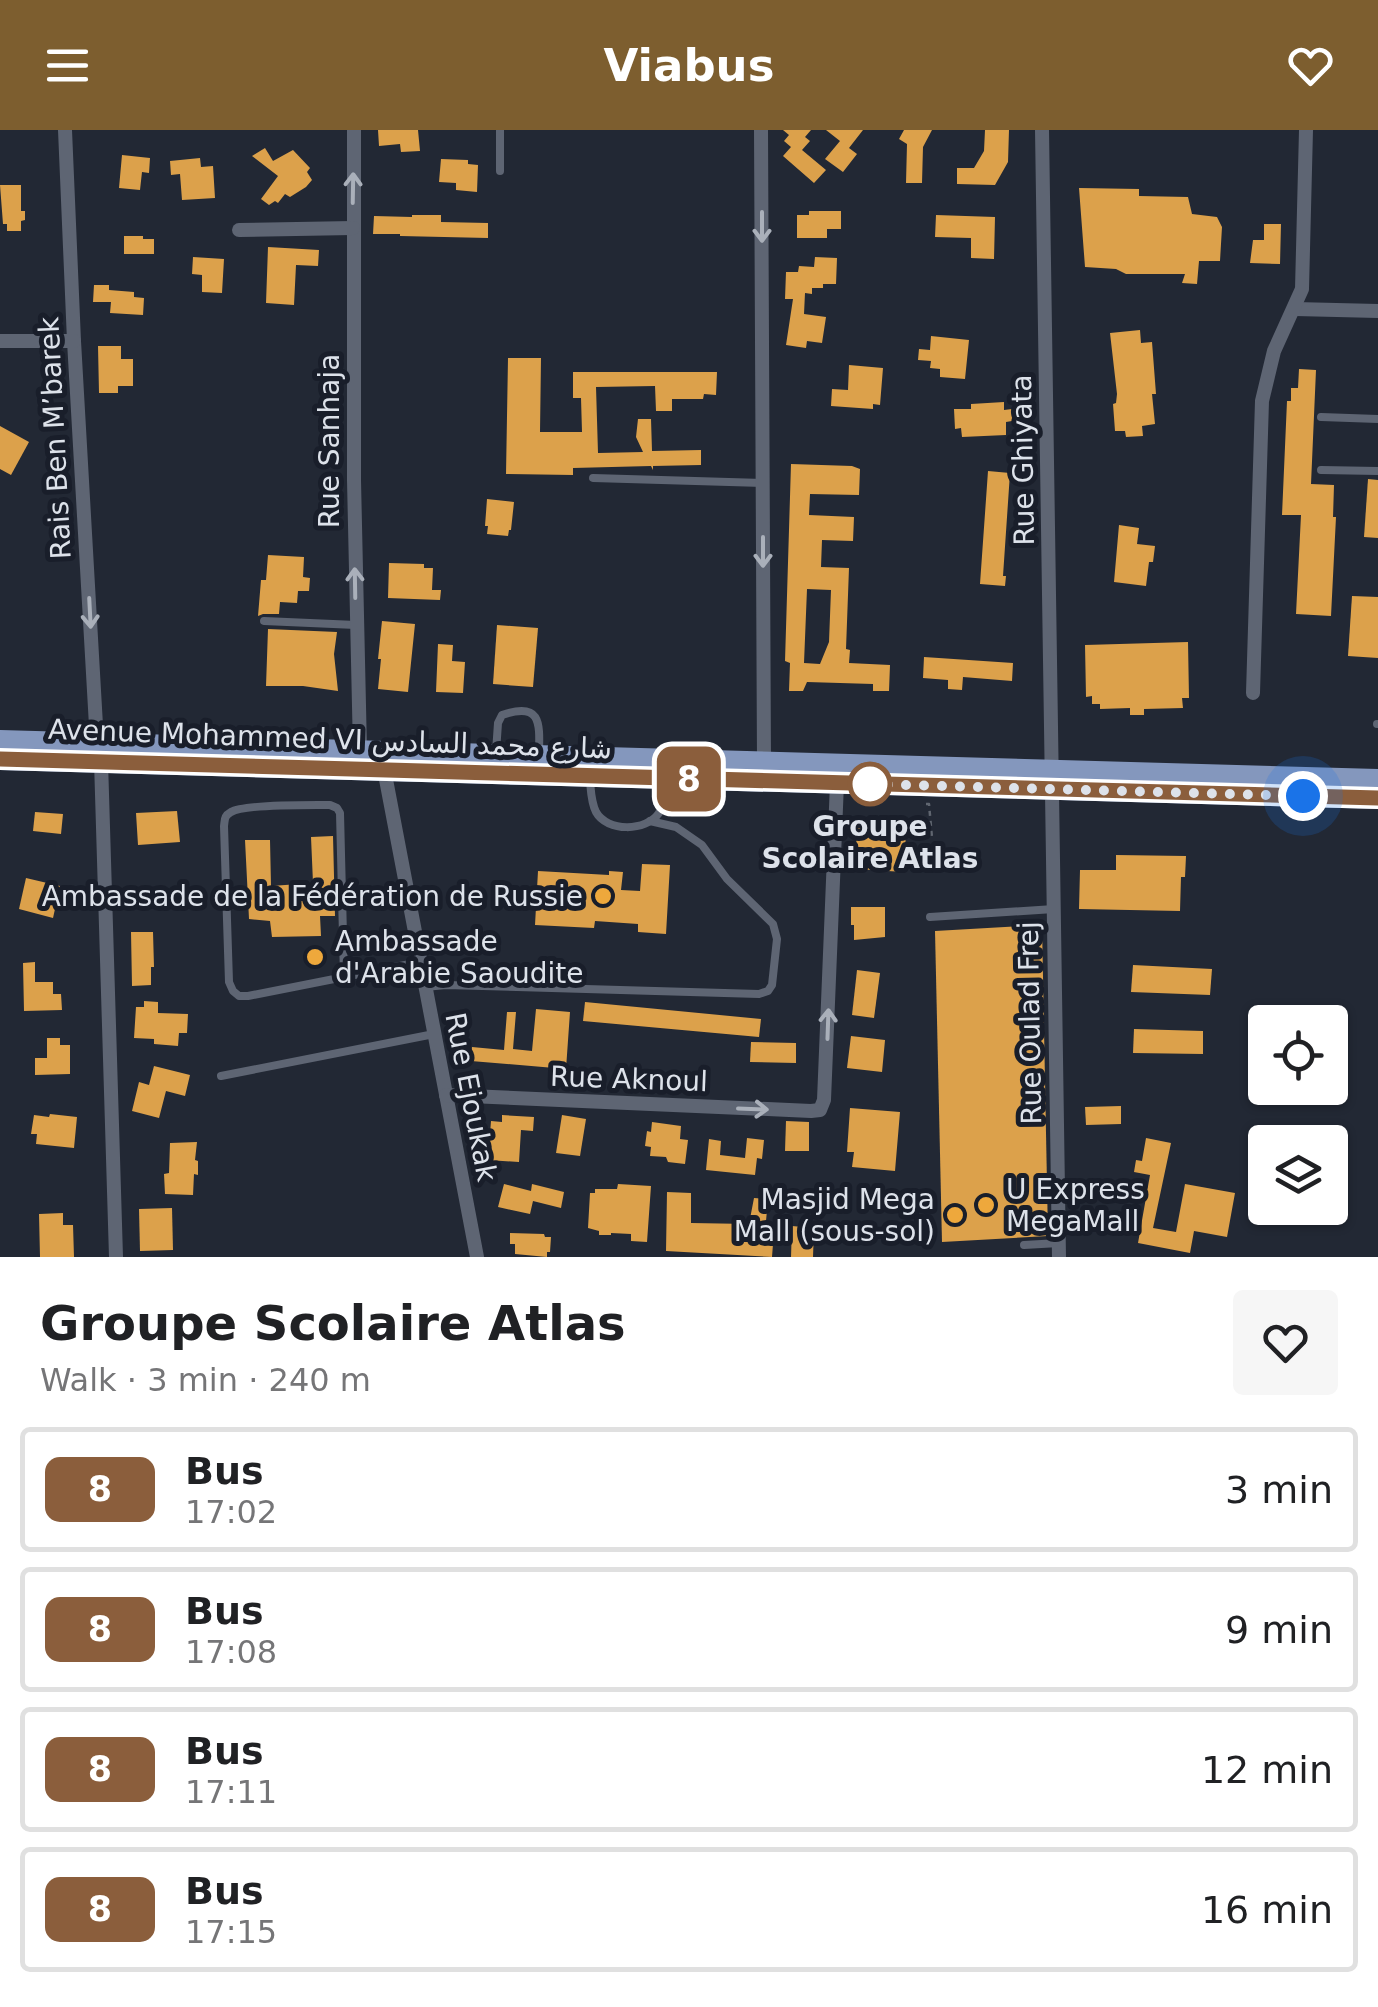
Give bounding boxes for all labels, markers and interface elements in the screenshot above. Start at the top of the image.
icon: menu [40,38,95,93]
icon: heart [1283,38,1338,93]
text: Viabus [604,39,774,92]
one-way arrow [343,173,362,205]
one-way arrow [752,211,771,243]
street label: Rais Ben M’barek [32,315,78,560]
street label: Rue Sanhaja [313,354,346,528]
street label: Rue Ghiyata [1005,374,1041,546]
one-way arrow [754,536,772,568]
one-way arrow [346,568,365,600]
one-way arrow [81,596,100,628]
street label: Avenue Mohammed VI شارع محمد السادس [47,713,613,765]
line badge: 8 [656,746,722,812]
text: 8 [677,759,701,799]
marker: Groupe Scolaire Atlas [849,763,891,805]
your location [1278,771,1328,821]
place label: Groupe Scolaire Atlas [762,810,978,875]
place label: Ambassade de la Fédération de Russie [42,880,583,913]
marker: Ambassade de la Fédération de Russie [592,885,614,907]
street label: Rue Oulad Frej [1012,921,1048,1125]
place label: Ambassade d'Arabie Saoudite [335,925,584,990]
marker: Ambassade d'Arabie Saoudite [304,946,326,968]
map controls [1248,1005,1348,1225]
button: locate [1248,1005,1348,1105]
one-way arrow [818,1008,837,1040]
street label: Rue Ejoukak [438,1010,504,1185]
street label: Rue Aknoul [550,1060,708,1098]
one-way arrow [736,1100,768,1119]
button: layers [1248,1125,1348,1225]
place label: U Express MegaMall [1006,1173,1145,1238]
place label: Masjid Mega Mall (sous-sol) [734,1183,935,1248]
marker: U Express MegaMall [975,1194,997,1216]
marker: Masjid Mega Mall (sous-sol) [944,1204,966,1226]
button: heart [1233,1290,1338,1395]
text: Groupe Scolaire Atlas [40,1295,626,1351]
text: Walk · 3 min · 240 m [40,1361,371,1399]
text: Bus [185,1449,264,1493]
text: 3 min [1225,1468,1333,1512]
text: 8 [88,1469,112,1509]
text: 17:02 [185,1493,277,1531]
text: Bus [185,1589,264,1633]
text: 9 min [1225,1608,1333,1652]
text: 8 [88,1609,112,1649]
text: 17:08 [185,1633,277,1671]
text: Bus [185,1729,264,1773]
text: 12 min [1201,1748,1333,1792]
text: 8 [88,1749,112,1789]
text: 17:11 [185,1773,277,1811]
text: Bus [185,1869,264,1913]
text: 16 min [1201,1888,1333,1932]
text: 8 [88,1889,112,1929]
text: 17:15 [185,1913,277,1951]

